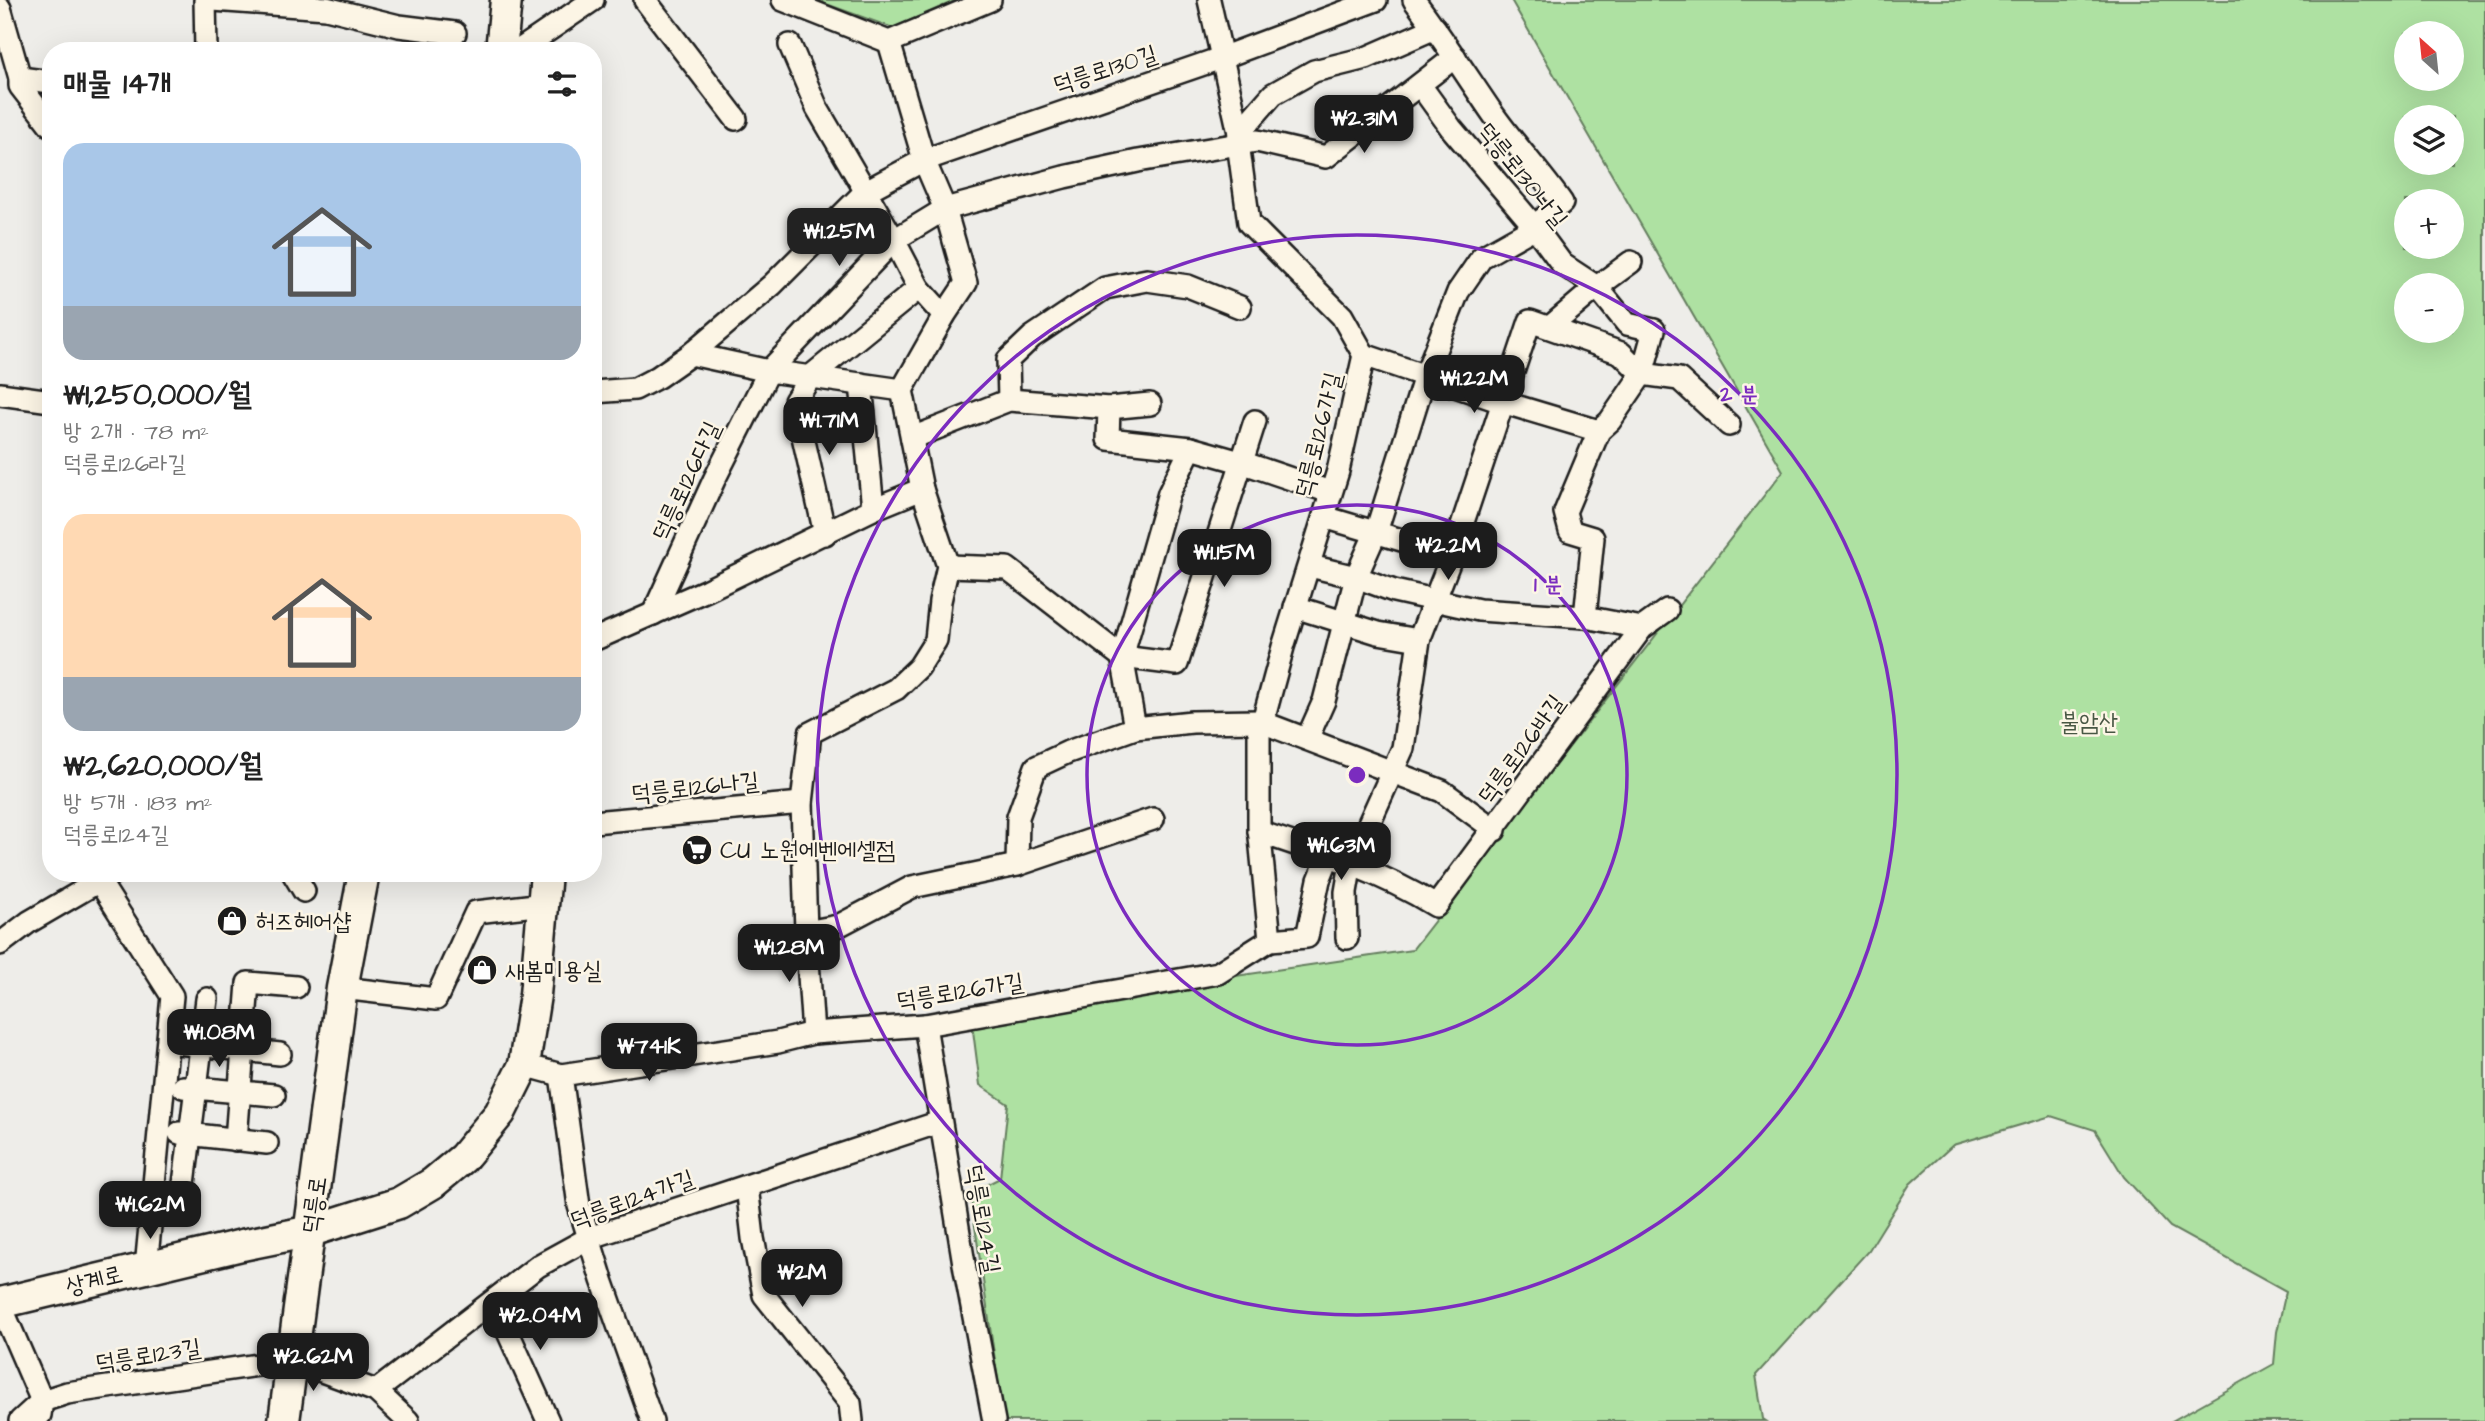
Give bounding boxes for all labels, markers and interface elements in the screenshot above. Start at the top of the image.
north arrow [2394,21,2464,91]
map controls [2394,21,2464,343]
street label: 덕릉로130길 [1049,37,1162,103]
text: 매물 14개 [63,63,172,105]
icon: filters [543,65,581,103]
pin: ₩2.31M [1307,96,1421,155]
text: ₩2.31M [1330,102,1398,134]
button: layers [2394,105,2464,175]
street label: 덕릉로130나길 [1469,116,1575,236]
icon: home [259,189,385,315]
button: + [2394,189,2464,259]
pin: ₩1.25M [782,208,896,268]
text: ₩1.25M [803,215,875,247]
button: − [2394,273,2464,343]
pin: ₩1.22M [1417,356,1531,415]
text: ₩1.22M [1440,362,1508,394]
street label: 덕릉로126가길 [1287,369,1351,502]
text: ₩1,250,000/월 [63,374,252,416]
text: 2 분 [1719,380,1758,409]
pin: ₩1.71M [772,398,886,457]
text: ₩1.71M [799,404,859,436]
text: 방 2개 · 78 m² [63,416,209,448]
street label: 덕릉로126다길 [644,416,729,547]
text: 덕릉로126라길 [63,448,186,480]
pin: ₩2.2M [1399,522,1497,582]
text: ₩2.2M [1415,529,1481,561]
pin: ₩1.15M [1167,530,1281,589]
text: ₩1.15M [1193,536,1255,568]
icon: home [259,560,385,686]
text: 1 분 [1534,570,1562,599]
street label: 덕릉로126바길 [1470,688,1573,812]
park label: 불암산 [2060,706,2118,740]
text: ₩2,620,000/월 [63,745,263,787]
centre of rings [1345,763,1369,787]
street label: 덕릉로126나길 [629,764,761,812]
text: 방 5개 · 183 m² [63,787,212,819]
text: 덕릉로124길 [63,819,169,851]
pin: ₩1.63M [1284,822,1398,882]
text: ₩1.63M [1307,829,1375,861]
supermarket icon: CU 노원에벤에셀점 [680,833,714,867]
place label: CU 노원에벤에셀점 [720,834,895,868]
shop icon: 허즈헤어샵 [215,904,249,938]
place label: 허즈헤어샵 [255,905,352,939]
pin: ₩1.28M [732,925,846,984]
text: ₩1.28M [754,931,824,963]
shop icon: 새봄미용실 [465,953,499,987]
place label: 새봄미용실 [505,954,602,988]
street label: 덕릉로126가길 [894,965,1026,1019]
pin: ₩1.08M [162,1010,276,1069]
text: ₩1.08M [183,1016,255,1048]
pin: ₩741K [600,1024,698,1083]
text: ₩741K [617,1030,681,1062]
street label: 덕릉로124가길 [566,1162,699,1238]
street label: 덕릉로124길 [956,1162,1008,1276]
street label: 덕릉로 [294,1174,336,1236]
pin: ₩1.62M [93,1182,207,1241]
text: ₩1.62M [115,1188,185,1220]
pin: ₩2M [768,1250,836,1309]
text: ₩2M [777,1256,827,1288]
street label: 상계로 [62,1257,126,1304]
pin: ₩2.04M [483,1292,597,1352]
text: ₩2.04M [499,1299,581,1331]
street label: 덕릉로123길 [93,1331,203,1381]
pin: ₩2.62M [256,1334,370,1393]
text: ₩2.62M [273,1340,353,1372]

